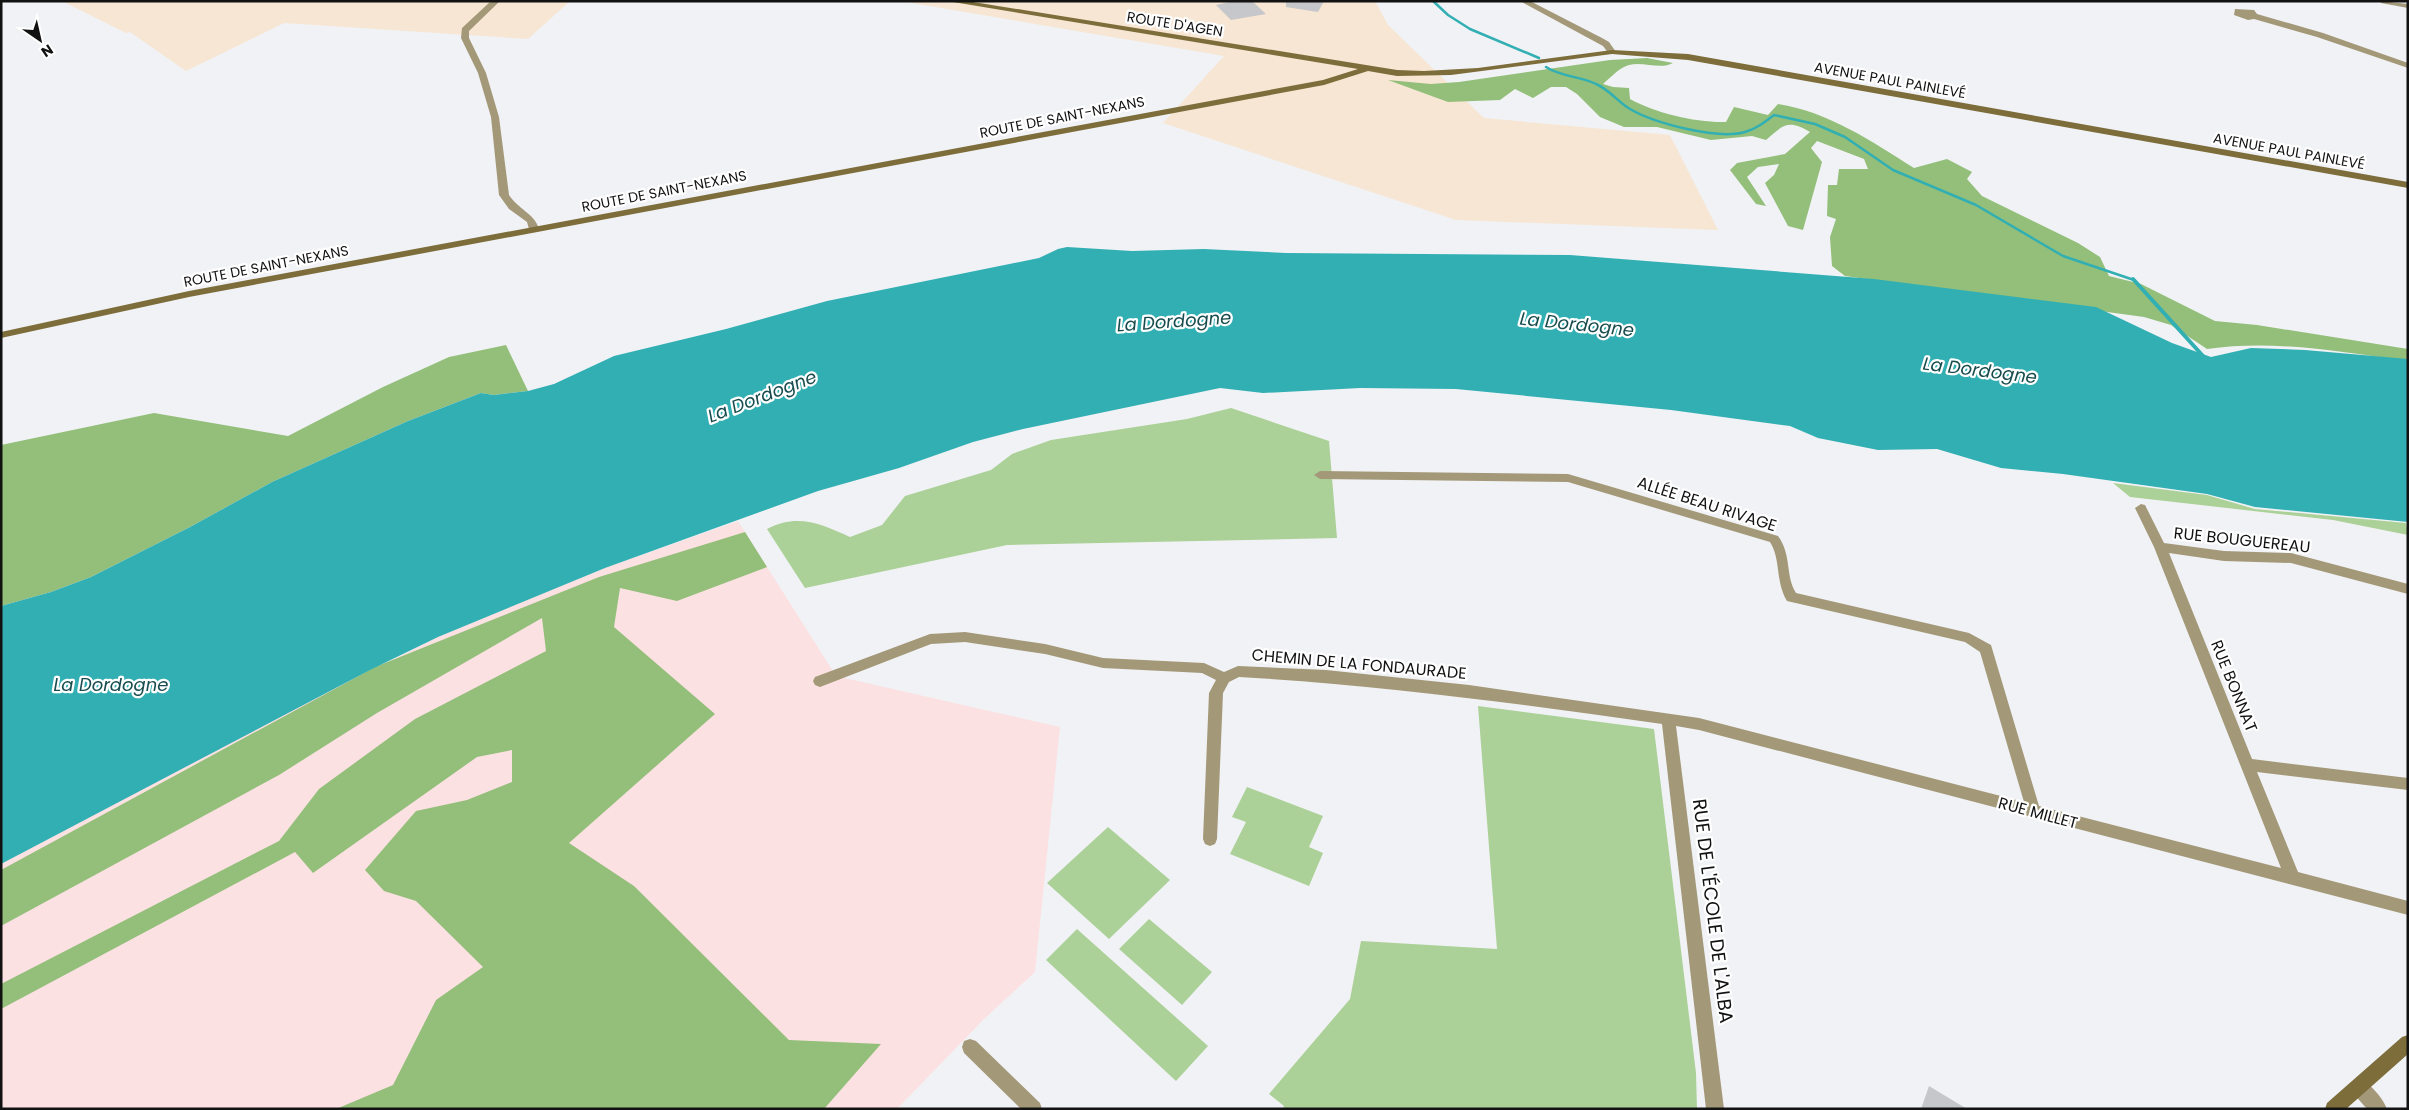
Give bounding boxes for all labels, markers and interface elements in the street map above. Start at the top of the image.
street label: ROUTE D'AGEN [1126,7,1224,41]
north arrow [15,15,65,65]
text: N [37,40,57,62]
street label: AVENUE PAUL PAINLEVÉ [1813,57,1967,103]
street label: ROUTE DE SAINT-NEXANS [978,91,1146,143]
street label: AVENUE PAUL PAINLEVÉ [2212,128,2366,174]
street label: ROUTE DE SAINT-NEXANS [580,165,748,217]
street label: ROUTE DE SAINT-NEXANS [182,240,350,292]
water label: La Dordogne [1116,305,1232,337]
water label: La Dordogne [1519,306,1635,342]
water label: La Dordogne [1921,351,2039,389]
water label: La Dordogne [704,364,820,428]
street label: ALLÉE BEAU RIVAGE [1634,471,1780,537]
street label: RUE BOUGUEREAU [2173,521,2311,559]
street label: RUE BONNAT [2205,637,2263,736]
street label: CHEMIN DE LA FONDAURADE [1251,643,1467,685]
water label: La Dordogne [54,672,168,697]
street label: RUE MILLET [1996,791,2081,835]
street label: RUE DE L'ÉCOLE DE L'ALBA [1686,797,1740,1025]

